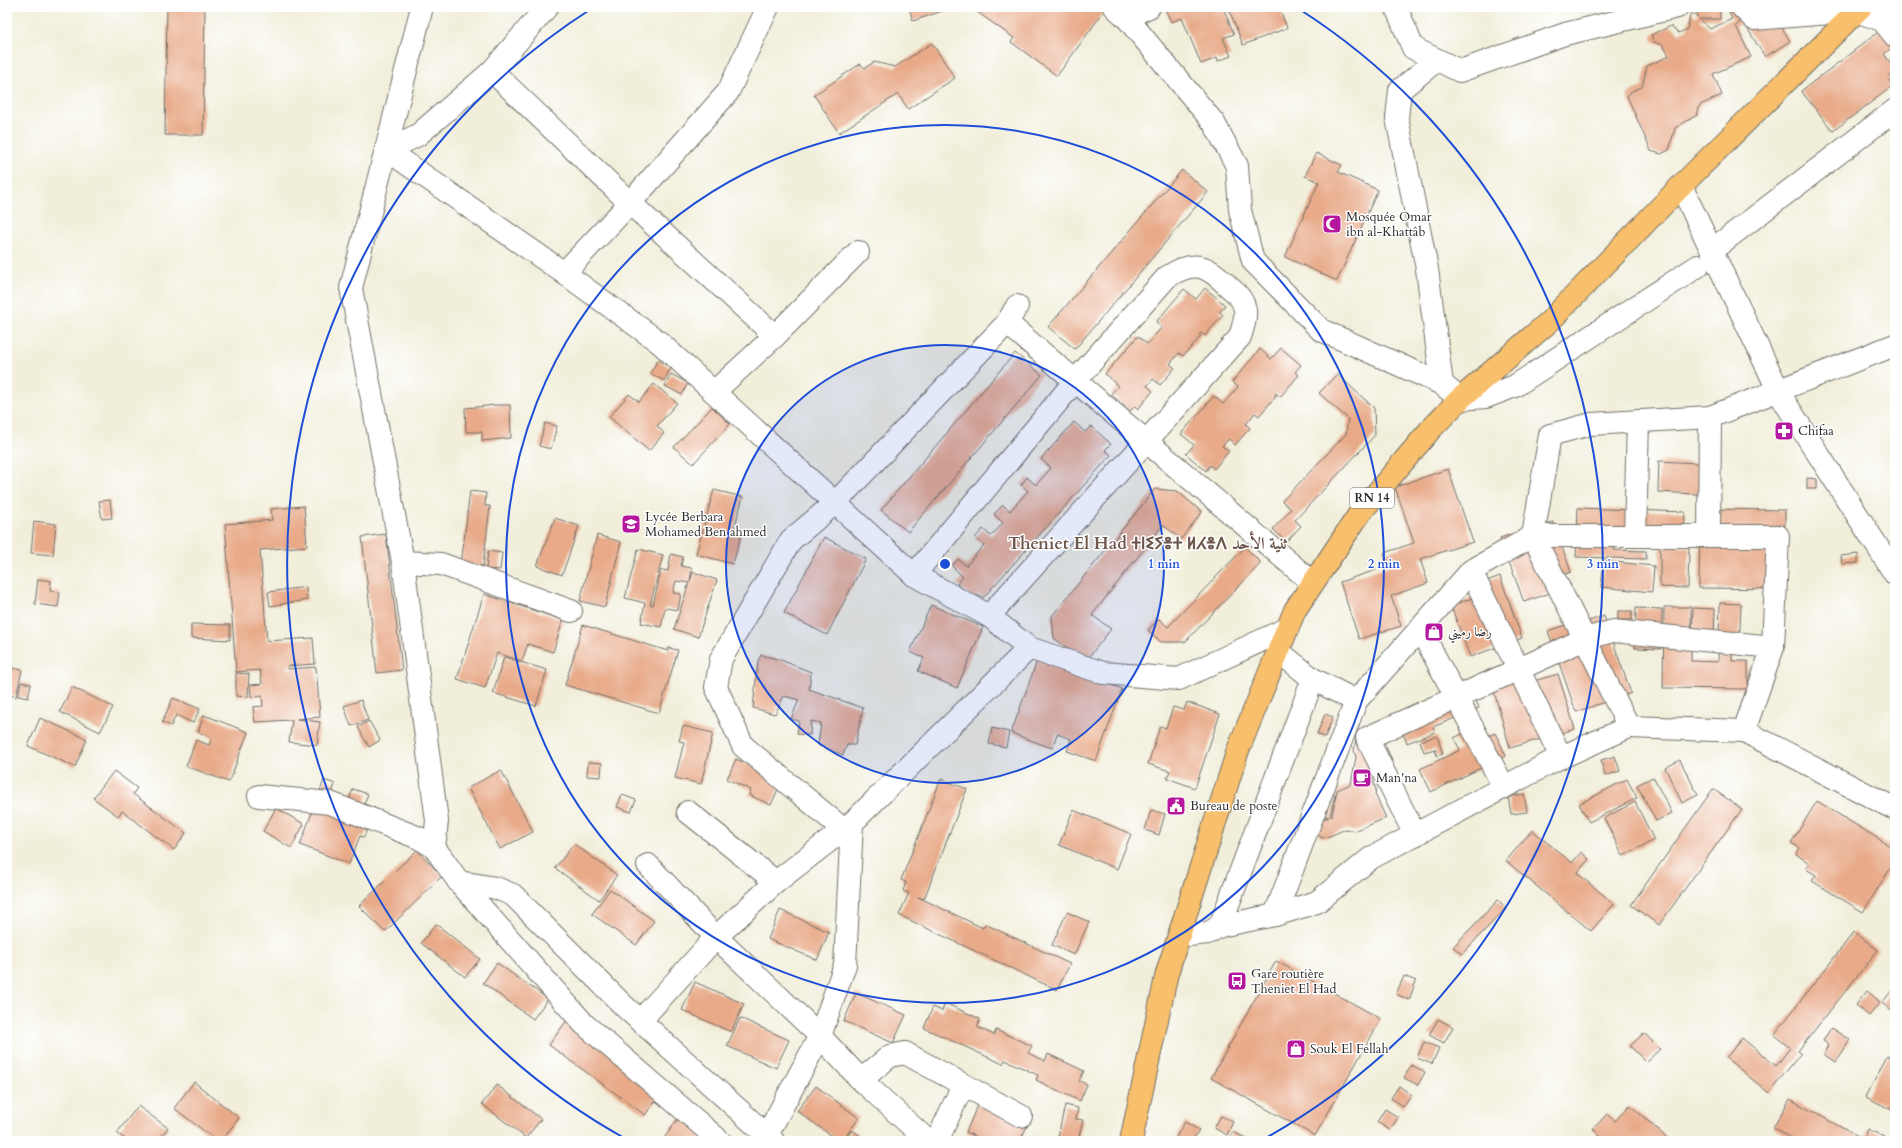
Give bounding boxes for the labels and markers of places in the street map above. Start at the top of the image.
place label: Mosquée Omar ibn al-Khattâb [1346,208,1432,241]
mosque icon: Mosquée Omar ibn al-Khattâb [1321,213,1343,235]
pharmacy icon: Chifaa [1773,420,1795,442]
place label: Chifaa [1798,422,1834,440]
place label: Lycée Berbara Mohamed Ben ahmed [645,508,767,541]
school or university icon: Lycée Berbara Mohamed Ben ahmed [620,513,642,535]
centre of rings [938,557,952,571]
shop icon: رضا رميني [1423,621,1445,643]
place label: رضا رميني [1448,623,1492,643]
cafe icon: Man'na [1351,767,1373,789]
place label: Man'na [1376,769,1418,787]
public building icon: Bureau de poste [1165,795,1187,817]
place label: Bureau de poste [1190,797,1278,815]
place label: Gare routière Theniet El Had [1251,965,1336,998]
bus stop icon: Gare routière Theniet El Had [1226,970,1248,992]
shop icon: Souk El Fellah [1285,1038,1307,1060]
place label: Souk El Fellah [1310,1040,1389,1058]

